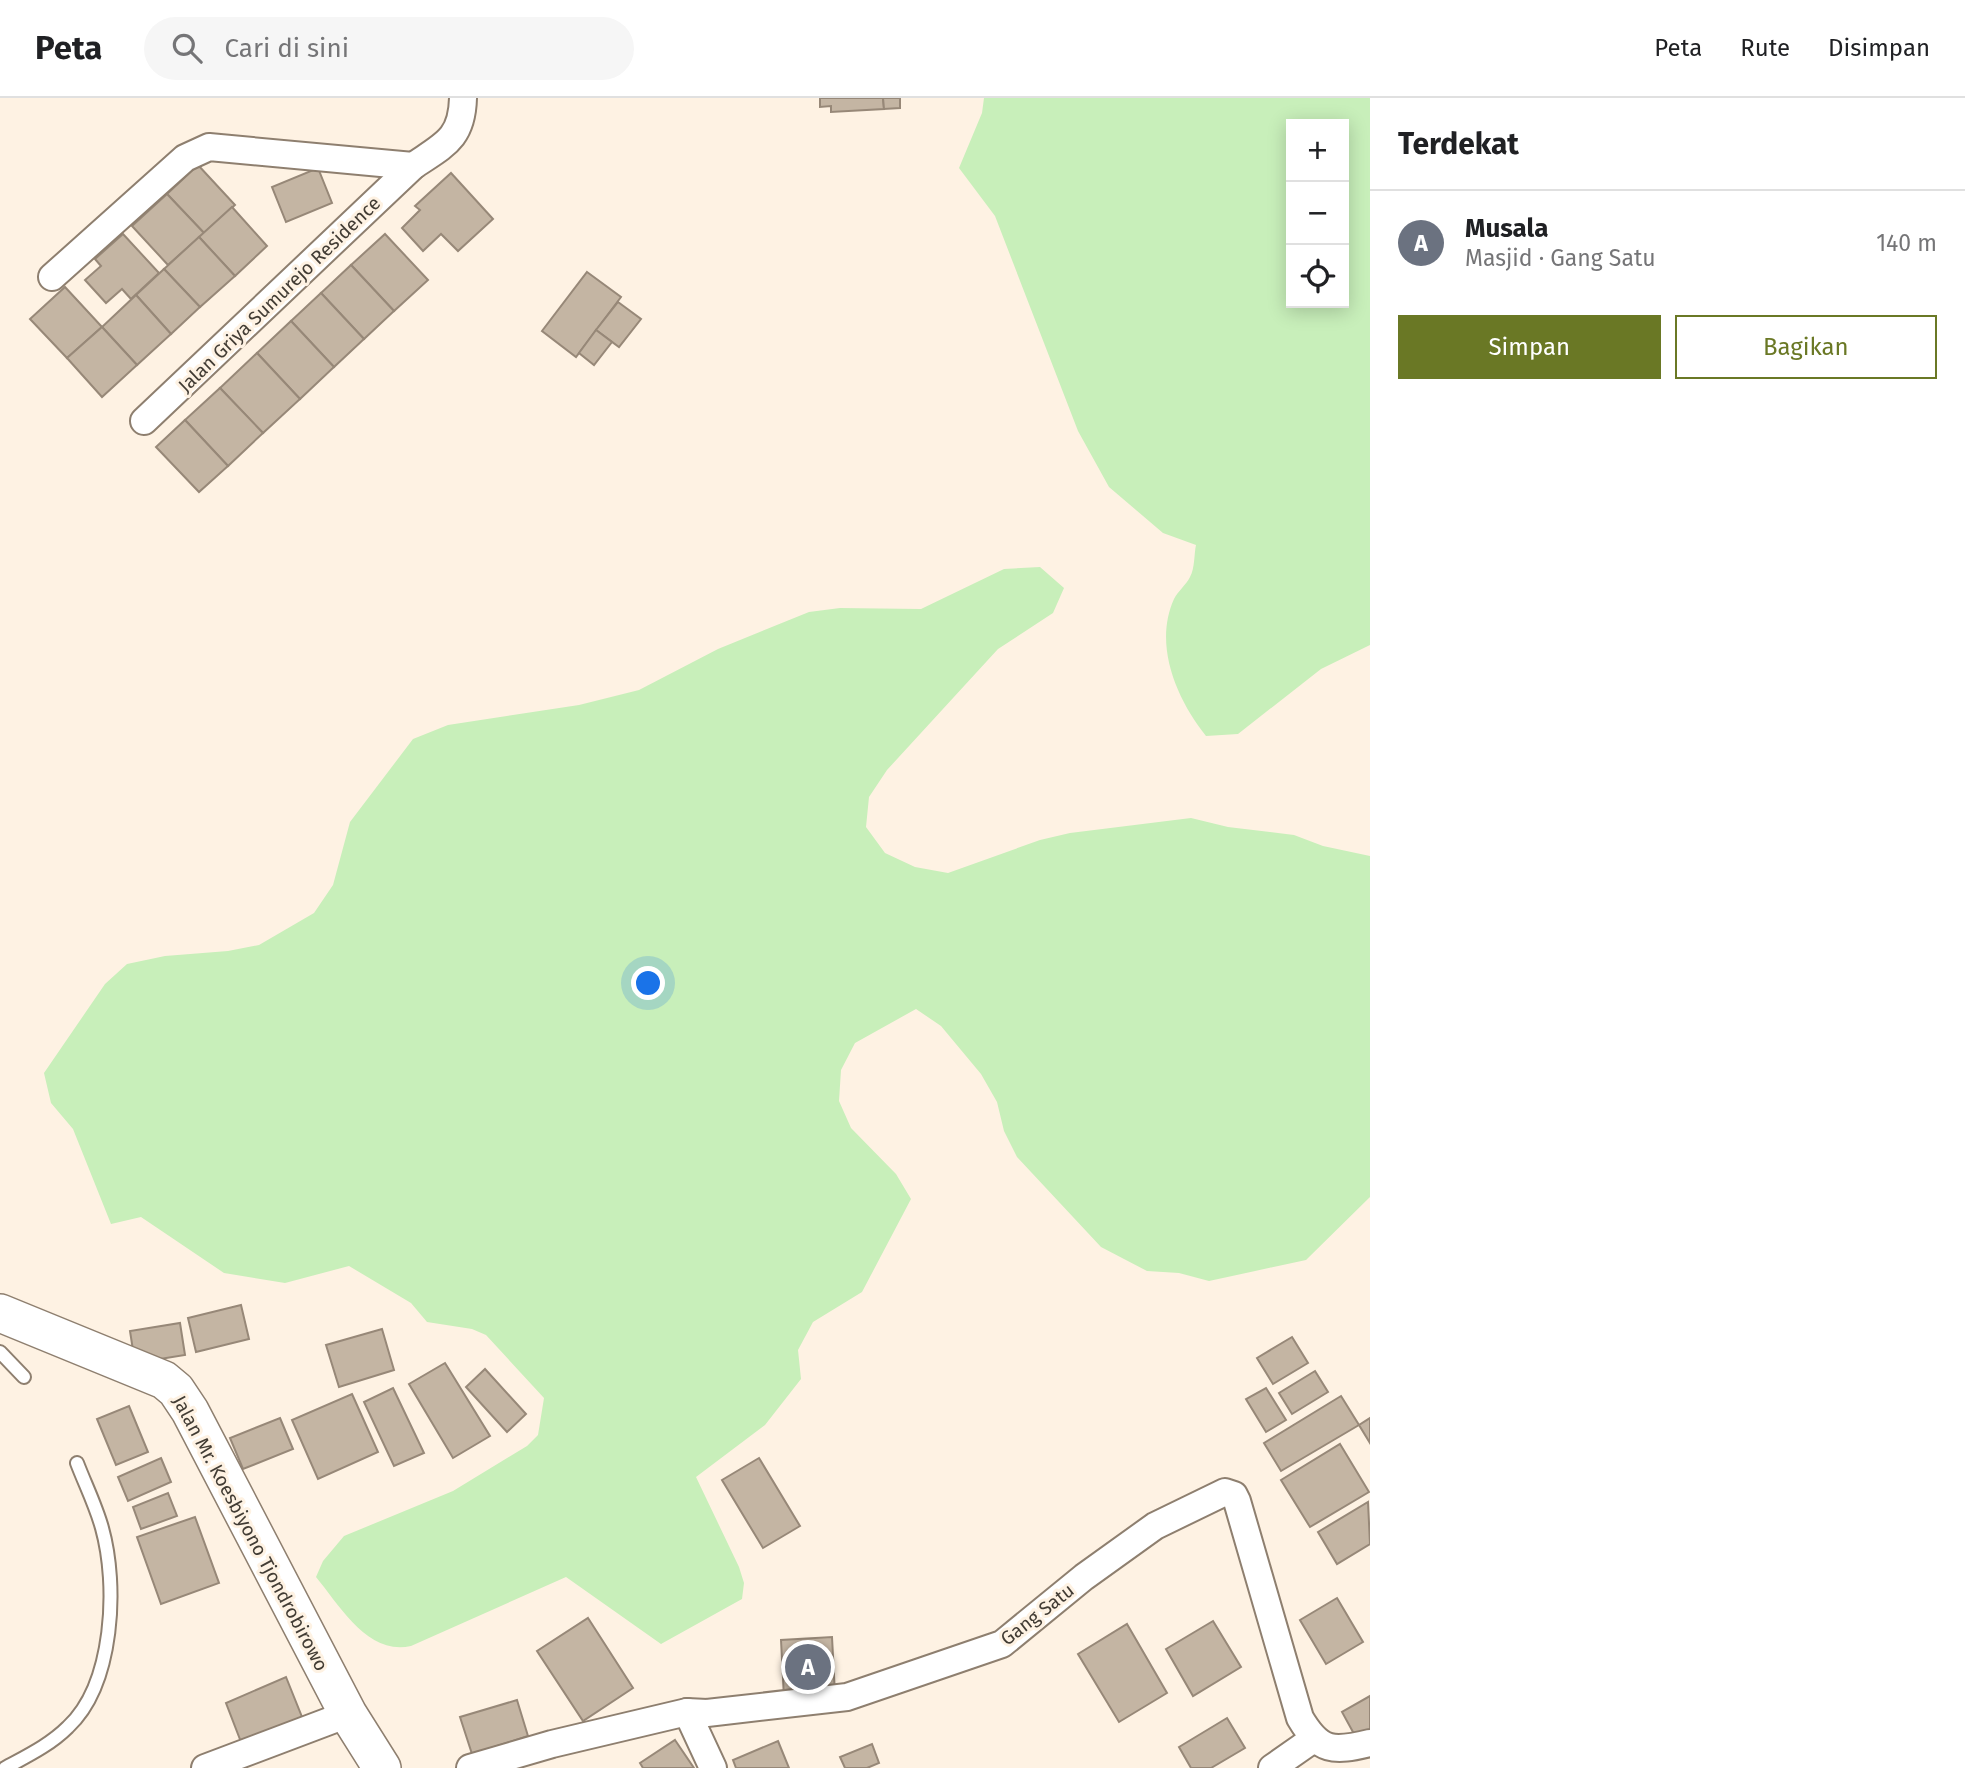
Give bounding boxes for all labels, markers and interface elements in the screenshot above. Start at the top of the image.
search box [144,17,634,80]
text: Peta [35,28,102,68]
icon: search [168,29,206,67]
text: Cari di sini [224,33,349,64]
text: Peta [1654,34,1702,62]
text: Rute [1740,34,1790,62]
text: Disimpan [1828,34,1930,62]
map controls [1286,119,1349,308]
button: + [1286,119,1349,182]
text: Terdekat [1398,126,1519,162]
button: − [1286,182,1349,245]
street label: Jalan Griya Sumurejo Residence [174,192,385,397]
text: Musala [1465,213,1548,244]
text: A [1414,229,1428,257]
text: 140 m [1876,229,1937,257]
text: Masjid · Gang Satu [1465,244,1656,272]
button: locate [1286,245,1349,308]
button: Simpan [1398,315,1661,379]
button: Bagikan [1675,315,1937,379]
your location [631,966,665,1000]
street label: Jalan Mr. Koesbiyono Tjondrobirowo [168,1391,333,1675]
street label: Gang Satu [996,1579,1079,1650]
pin: A [785,1641,831,1693]

